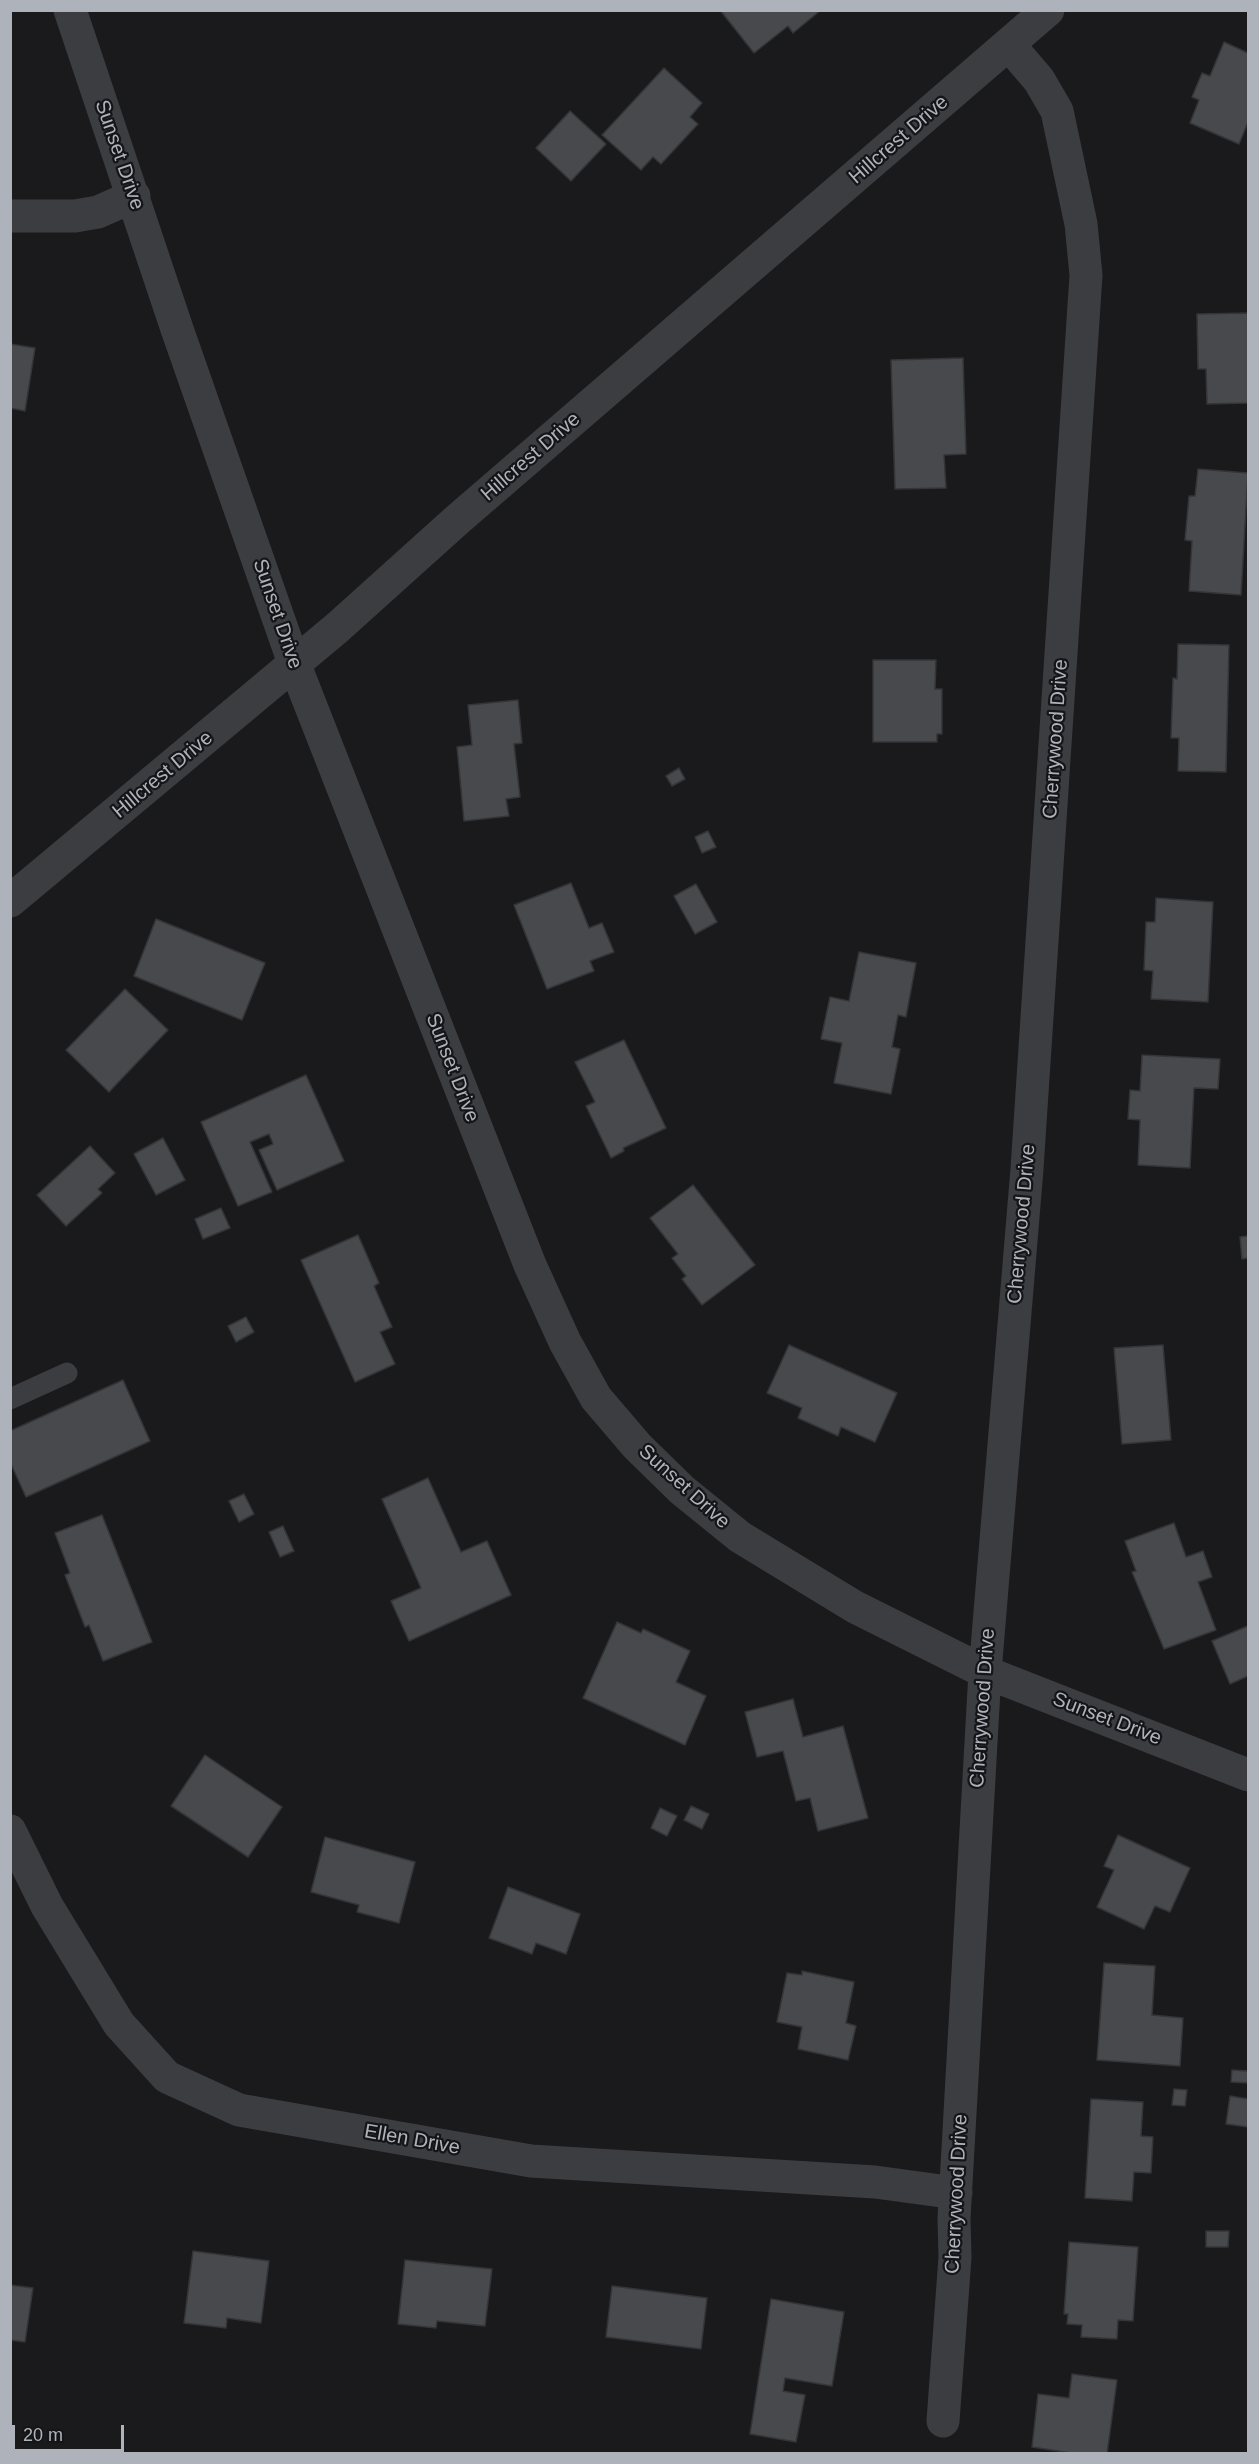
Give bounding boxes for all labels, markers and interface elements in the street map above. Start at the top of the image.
street label: Hillcrest Drive [845,90,953,190]
street label: Sunset Drive [89,97,149,213]
street label: Hillcrest Drive [477,407,585,507]
street label: Sunset Drive [247,556,307,672]
street label: Cherrywood Drive [1038,658,1074,820]
street label: Hillcrest Drive [108,726,218,824]
street label: Sunset Drive [420,1010,484,1126]
street label: Cherrywood Drive [1003,1143,1041,1305]
street label: Sunset Drive [633,1440,735,1534]
street label: Cherrywood Drive [965,1627,1001,1789]
street label: Sunset Drive [1049,1687,1165,1751]
street label: Cherrywood Drive [941,2113,973,2275]
street label: Ellen Drive [362,2120,462,2160]
scale bar [15,2413,128,2451]
text: 20 m [23,2425,63,2445]

